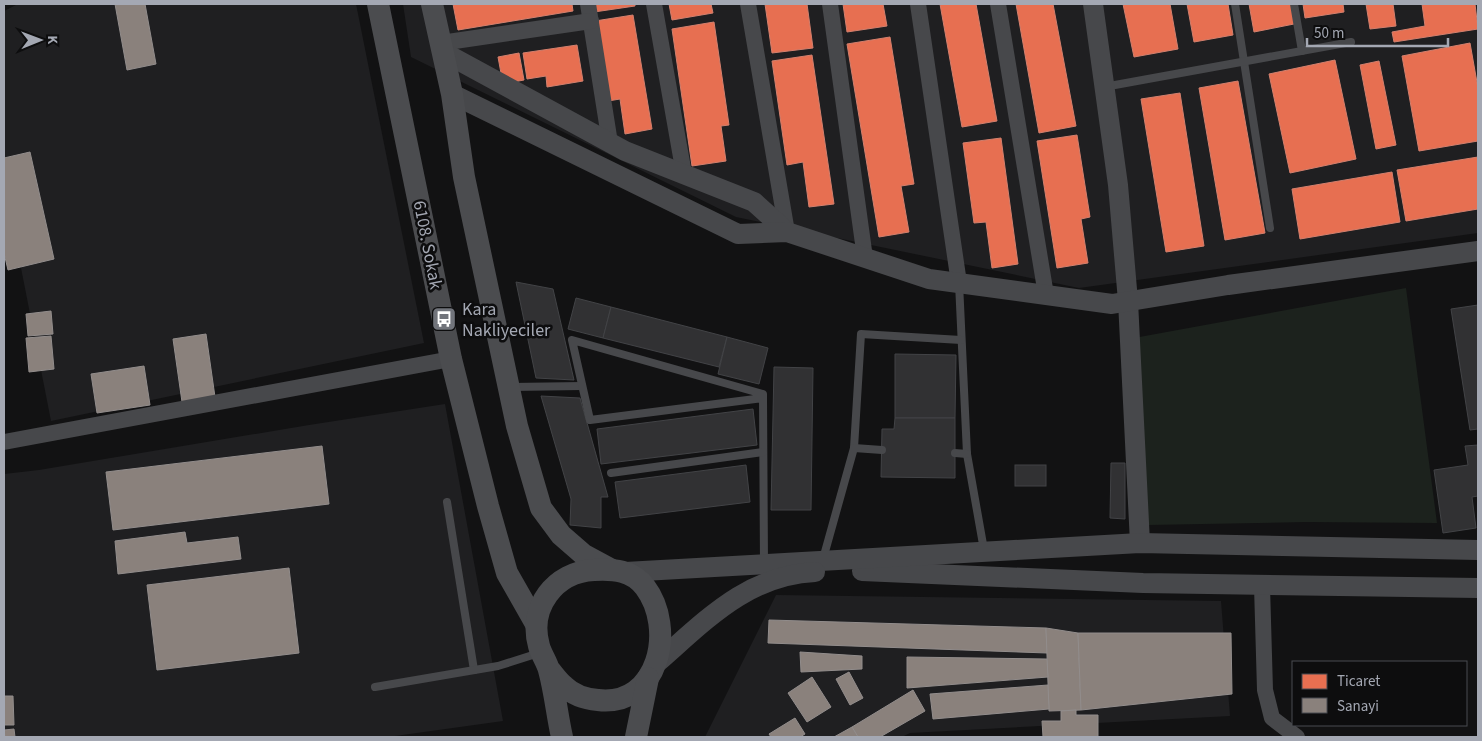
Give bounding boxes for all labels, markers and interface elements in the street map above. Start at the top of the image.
north arrow [15,15,65,65]
scale bar [1307,15,1448,47]
text: 50 m [1314,23,1344,44]
text: K [42,35,62,45]
street label: 6108. Sokak [407,199,448,292]
place label: Kara Nakliyeciler [462,297,551,343]
bus stop icon: Kara Nakliyeciler [431,306,457,332]
legend [1292,661,1467,726]
text: Ticaret [1337,671,1380,692]
text: Sanayi [1337,696,1379,717]

